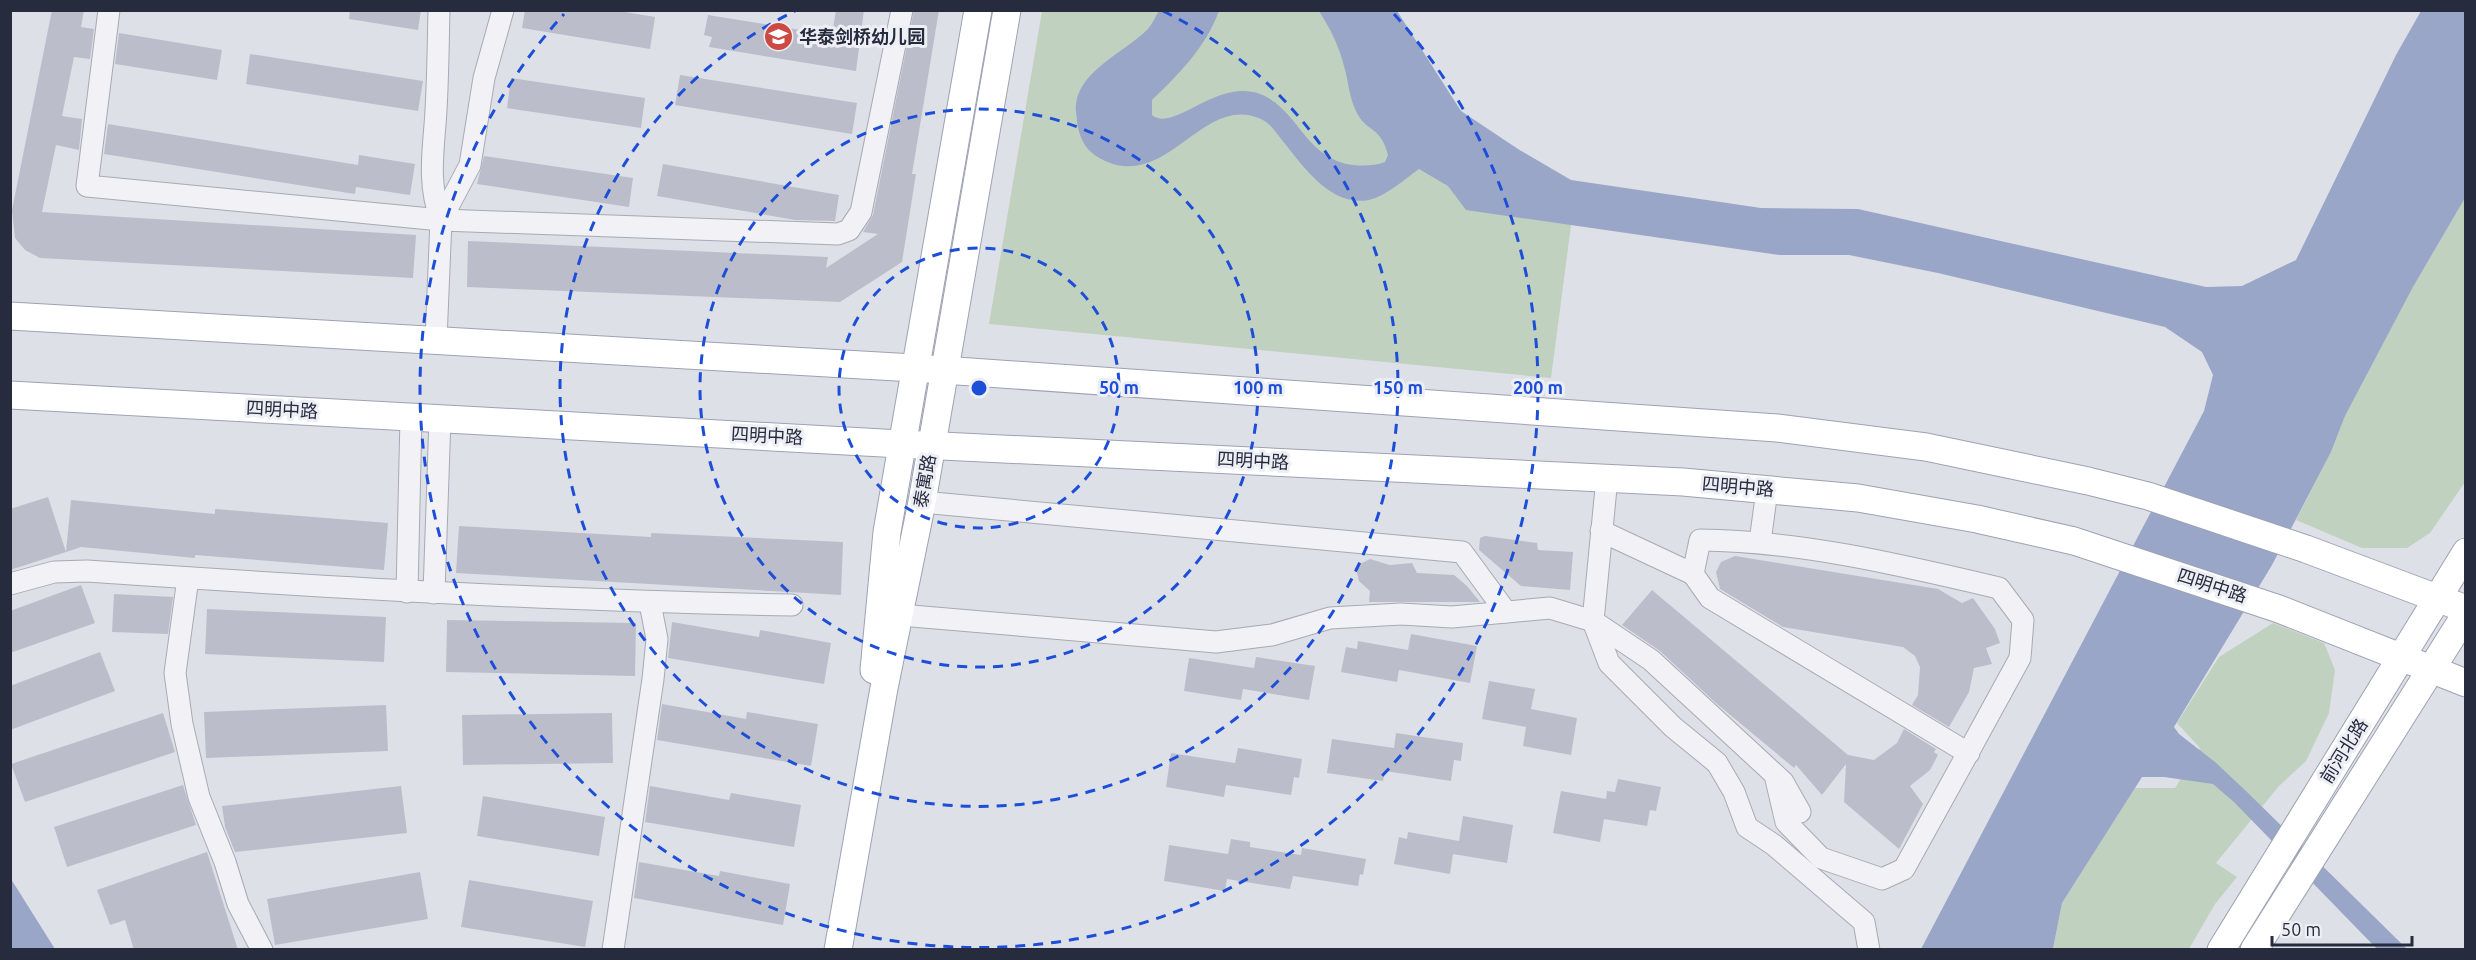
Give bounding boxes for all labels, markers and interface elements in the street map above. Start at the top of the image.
school or university icon: 华泰剑桥幼儿园 [762,21,794,53]
place label: 华泰剑桥幼儿园 [799,26,925,46]
text: 50 m [1099,377,1139,397]
text: 100 m [1233,377,1283,397]
text: 150 m [1373,377,1423,397]
text: 200 m [1513,377,1563,397]
centre of rings [969,378,989,398]
street label: 四明中路 [246,397,319,421]
street label: 四明中路 [731,423,804,447]
street label: 四明中路 [1217,448,1290,472]
street label: 泰寓路 [909,453,939,509]
street label: 四明中路 [1701,473,1775,499]
street label: 四明中路 [2175,564,2250,606]
street label: 前河北路 [2316,715,2371,786]
scale bar [2272,909,2412,947]
text: 50 m [2281,919,2321,939]

